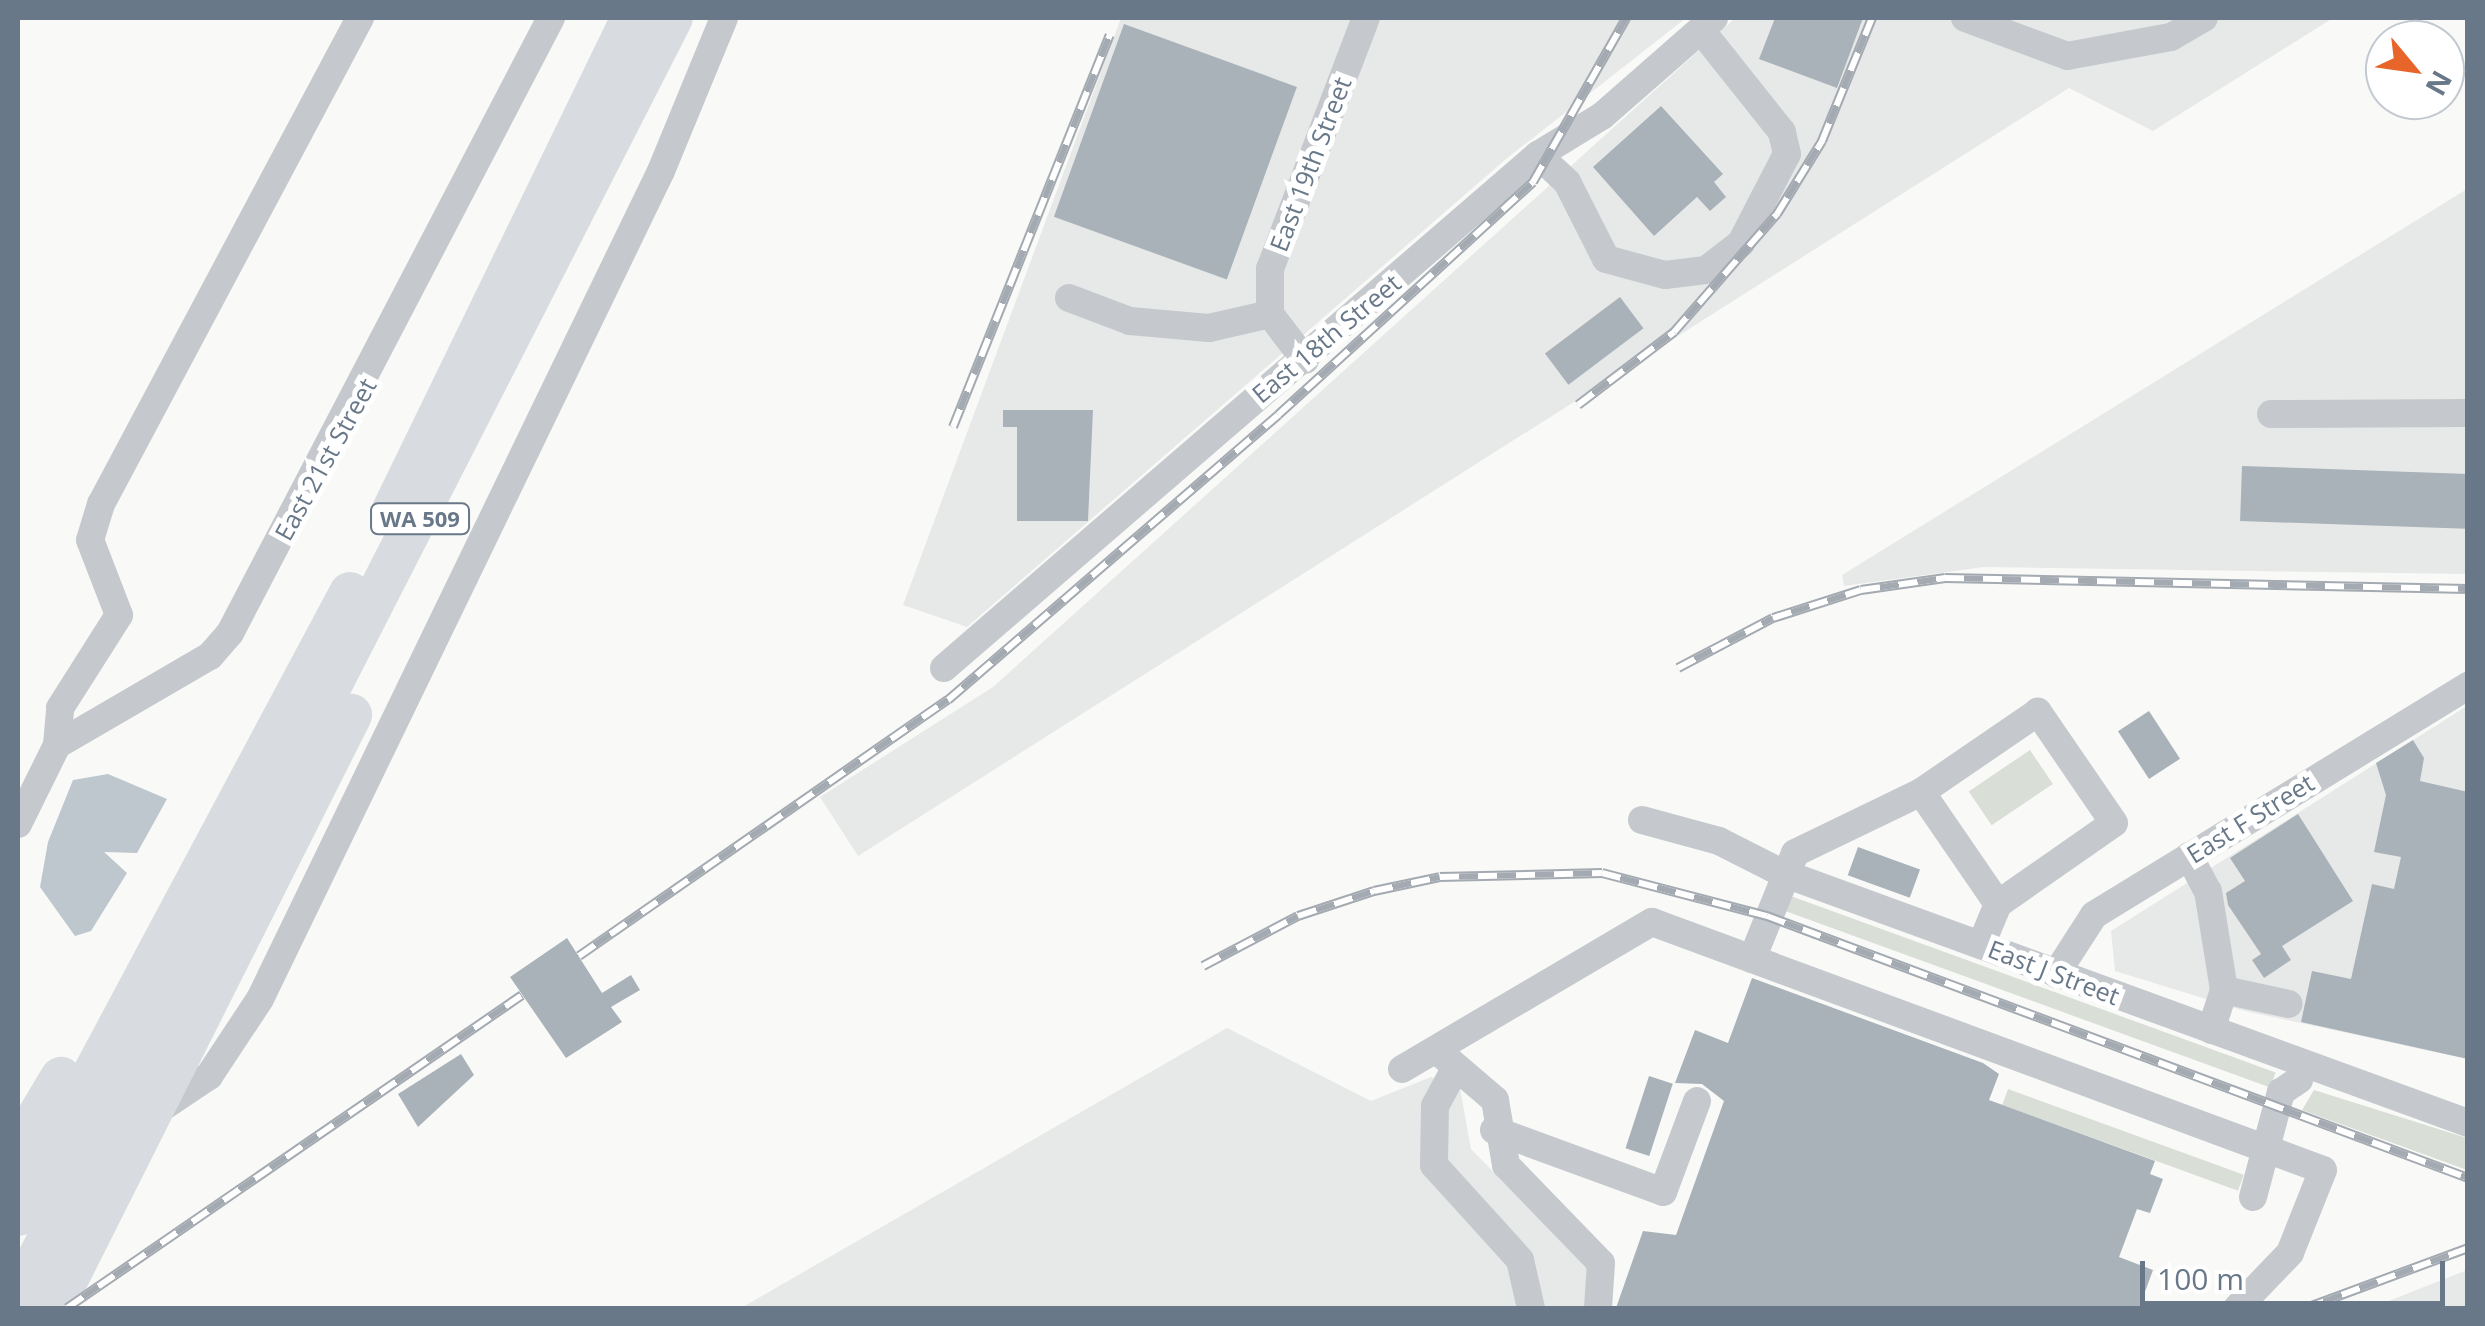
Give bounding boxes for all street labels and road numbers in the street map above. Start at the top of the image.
street label: East 19th Street [1263,73,1357,255]
street label: East 18th Street [1246,267,1406,409]
street label: East 21st Street [268,373,382,545]
road number: WA 509 [370,502,470,536]
street label: East F Street [2181,767,2319,869]
street label: East J Street [1984,933,2124,1011]

